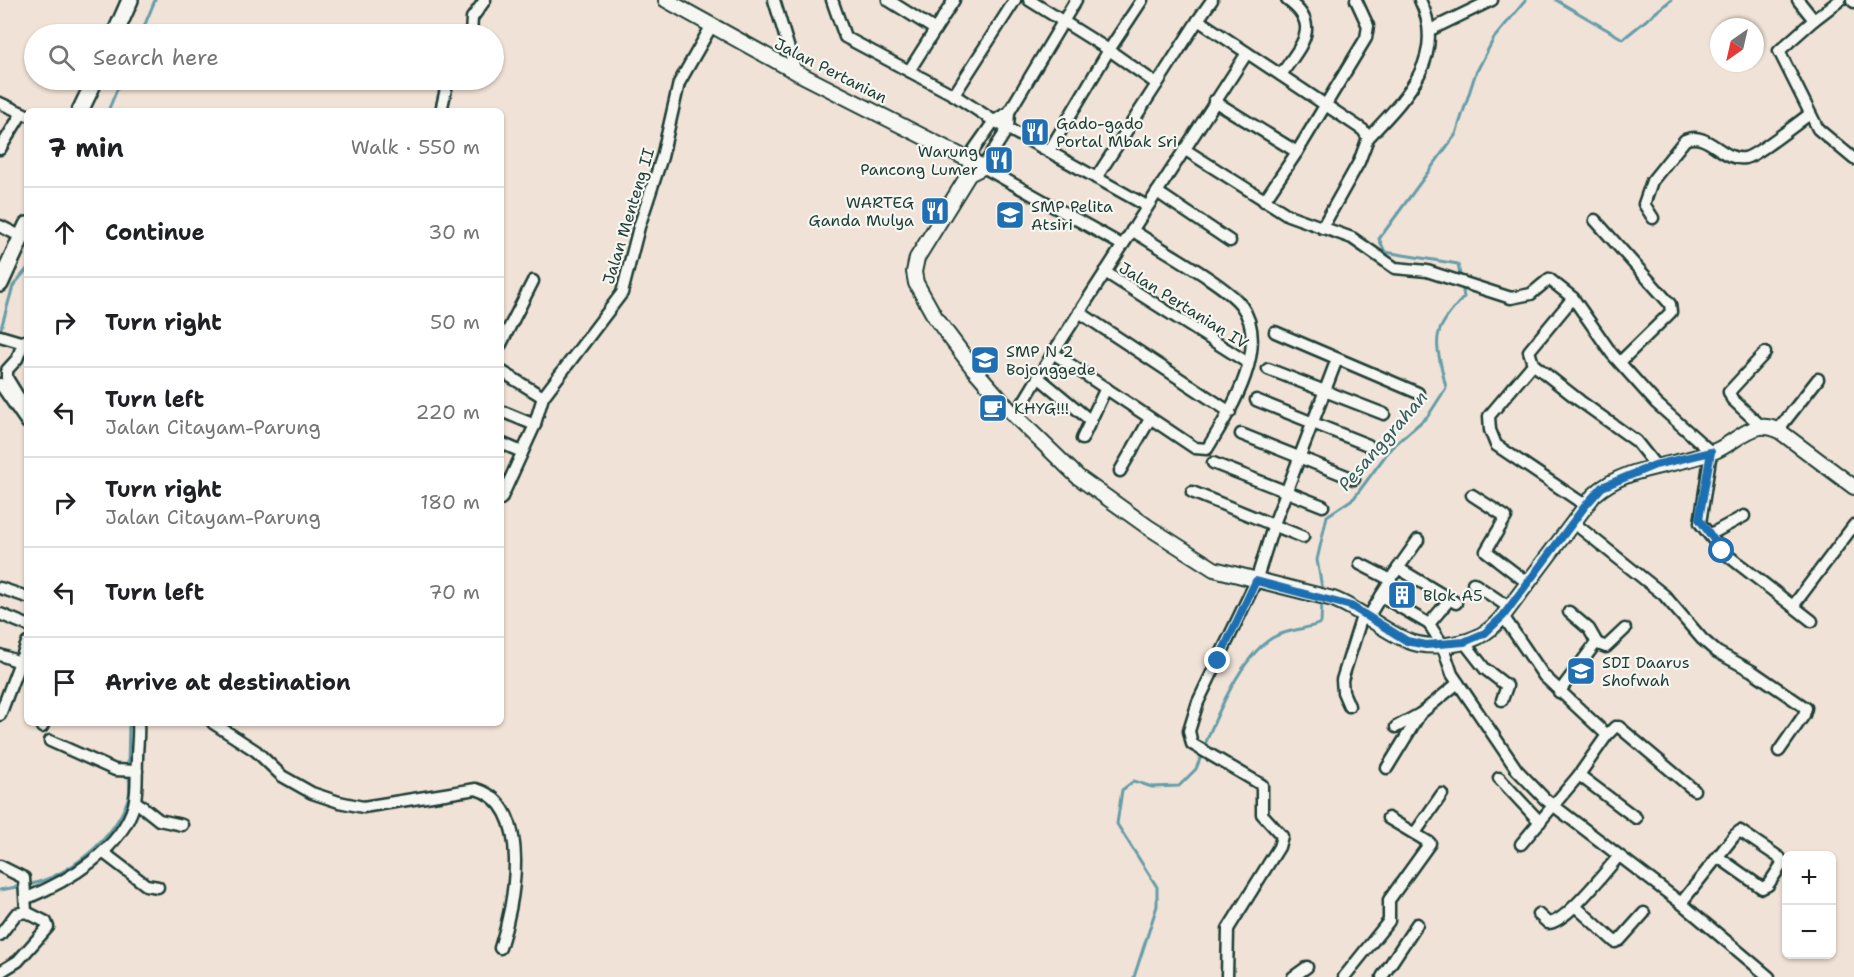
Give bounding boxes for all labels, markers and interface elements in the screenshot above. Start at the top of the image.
north arrow [1710,18,1764,72]
search box [24,24,504,90]
street label: Jalan Pertanian [771,33,891,108]
icon: search [45,41,78,74]
text: Search here [93,43,219,72]
place label: Gado-gado Portal Mbak Sri [1056,113,1177,152]
restaurant icon: Gado-gado Portal Mbak Sri [1019,116,1051,148]
text: 7 min [48,130,124,165]
text: Walk · 550 m [351,134,480,160]
place label: Warung Pancong Lumer [860,141,978,180]
restaurant icon: Warung Pancong Lumer [983,144,1015,176]
street label: Jalan Menteng II [598,145,659,287]
place label: WARTEG Ganda Mulya [809,192,914,231]
restaurant icon: WARTEG Ganda Mulya [919,195,951,227]
place label: SMP Pelita Atsiri [1031,196,1113,235]
school or university icon: SMP Pelita Atsiri [994,199,1026,231]
icon: ahead [48,216,81,249]
text: Continue [105,218,205,247]
text: 30 m [428,219,480,245]
street label: Jalan Pertanian IV [1115,257,1253,354]
icon: right [48,306,81,339]
text: Turn right [105,308,222,337]
text: 50 m [430,309,480,335]
place label: SMP N 2 Bojonggede [1006,341,1096,380]
school or university icon: SMP N 2 Bojonggede [969,344,1001,376]
text: Turn left [105,385,204,414]
water label: Pesanggrahan [1333,386,1433,496]
cafe icon: KHYG!!! [977,392,1009,424]
icon: left [48,396,81,429]
place label: KHYG!!! [1014,398,1069,419]
text: 220 m [416,399,480,425]
text: Jalan Citayam-Parung [105,414,321,440]
text: Turn right [105,475,222,504]
icon: right [48,486,81,519]
text: 180 m [420,489,480,515]
text: Jalan Citayam-Parung [105,504,321,530]
route start [1708,537,1734,563]
icon: left [48,576,81,609]
text: Turn left [105,578,204,607]
text: 70 m [428,579,480,605]
building icon: Blok A5 [1386,579,1418,611]
place label: Blok A5 [1423,585,1483,606]
route end [1204,647,1230,673]
place label: SDI Daarus Shofwah [1602,652,1690,691]
school or university icon: SDI Daarus Shofwah [1565,655,1597,687]
icon: arrive [48,666,81,699]
text: Arrive at destination [105,668,351,697]
map controls [1782,851,1836,959]
button: + [1782,851,1836,905]
button: − [1782,905,1836,959]

